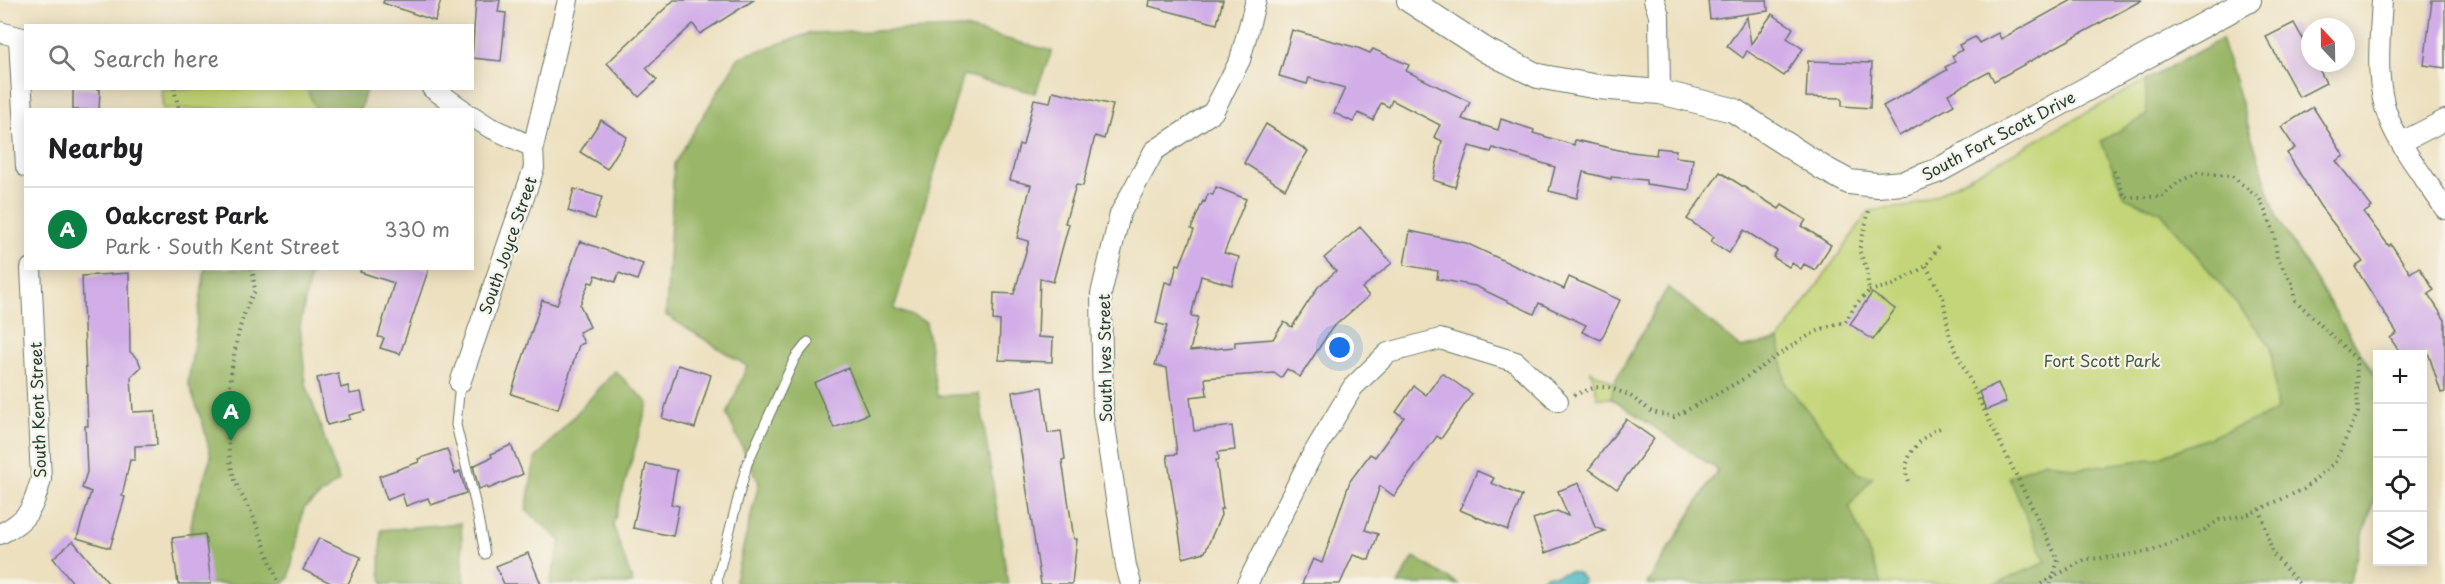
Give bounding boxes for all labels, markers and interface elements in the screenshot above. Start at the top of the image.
north arrow [2301,18,2355,72]
search box [24,24,474,90]
icon: search [45,41,78,74]
text: Search here [93,41,219,74]
street label: South Fort Scott Drive [1917,84,2079,186]
text: Nearby [48,128,143,167]
street label: South Joyce Street [472,172,542,317]
text: Oakcrest Park [105,198,269,231]
text: A [60,214,75,244]
text: 330 m [384,214,450,244]
text: Park · South Kent Street [105,231,339,261]
street label: South Ives Street [1091,293,1117,422]
your location [1325,333,1354,362]
street label: South Kent Street [23,341,51,478]
park label: Fort Scott Park [2043,348,2161,372]
map controls [2373,350,2427,566]
button: + [2373,350,2427,404]
pin: A [212,392,250,441]
button: − [2373,404,2427,458]
button: locate [2373,458,2427,512]
button: layers [2373,512,2427,566]

